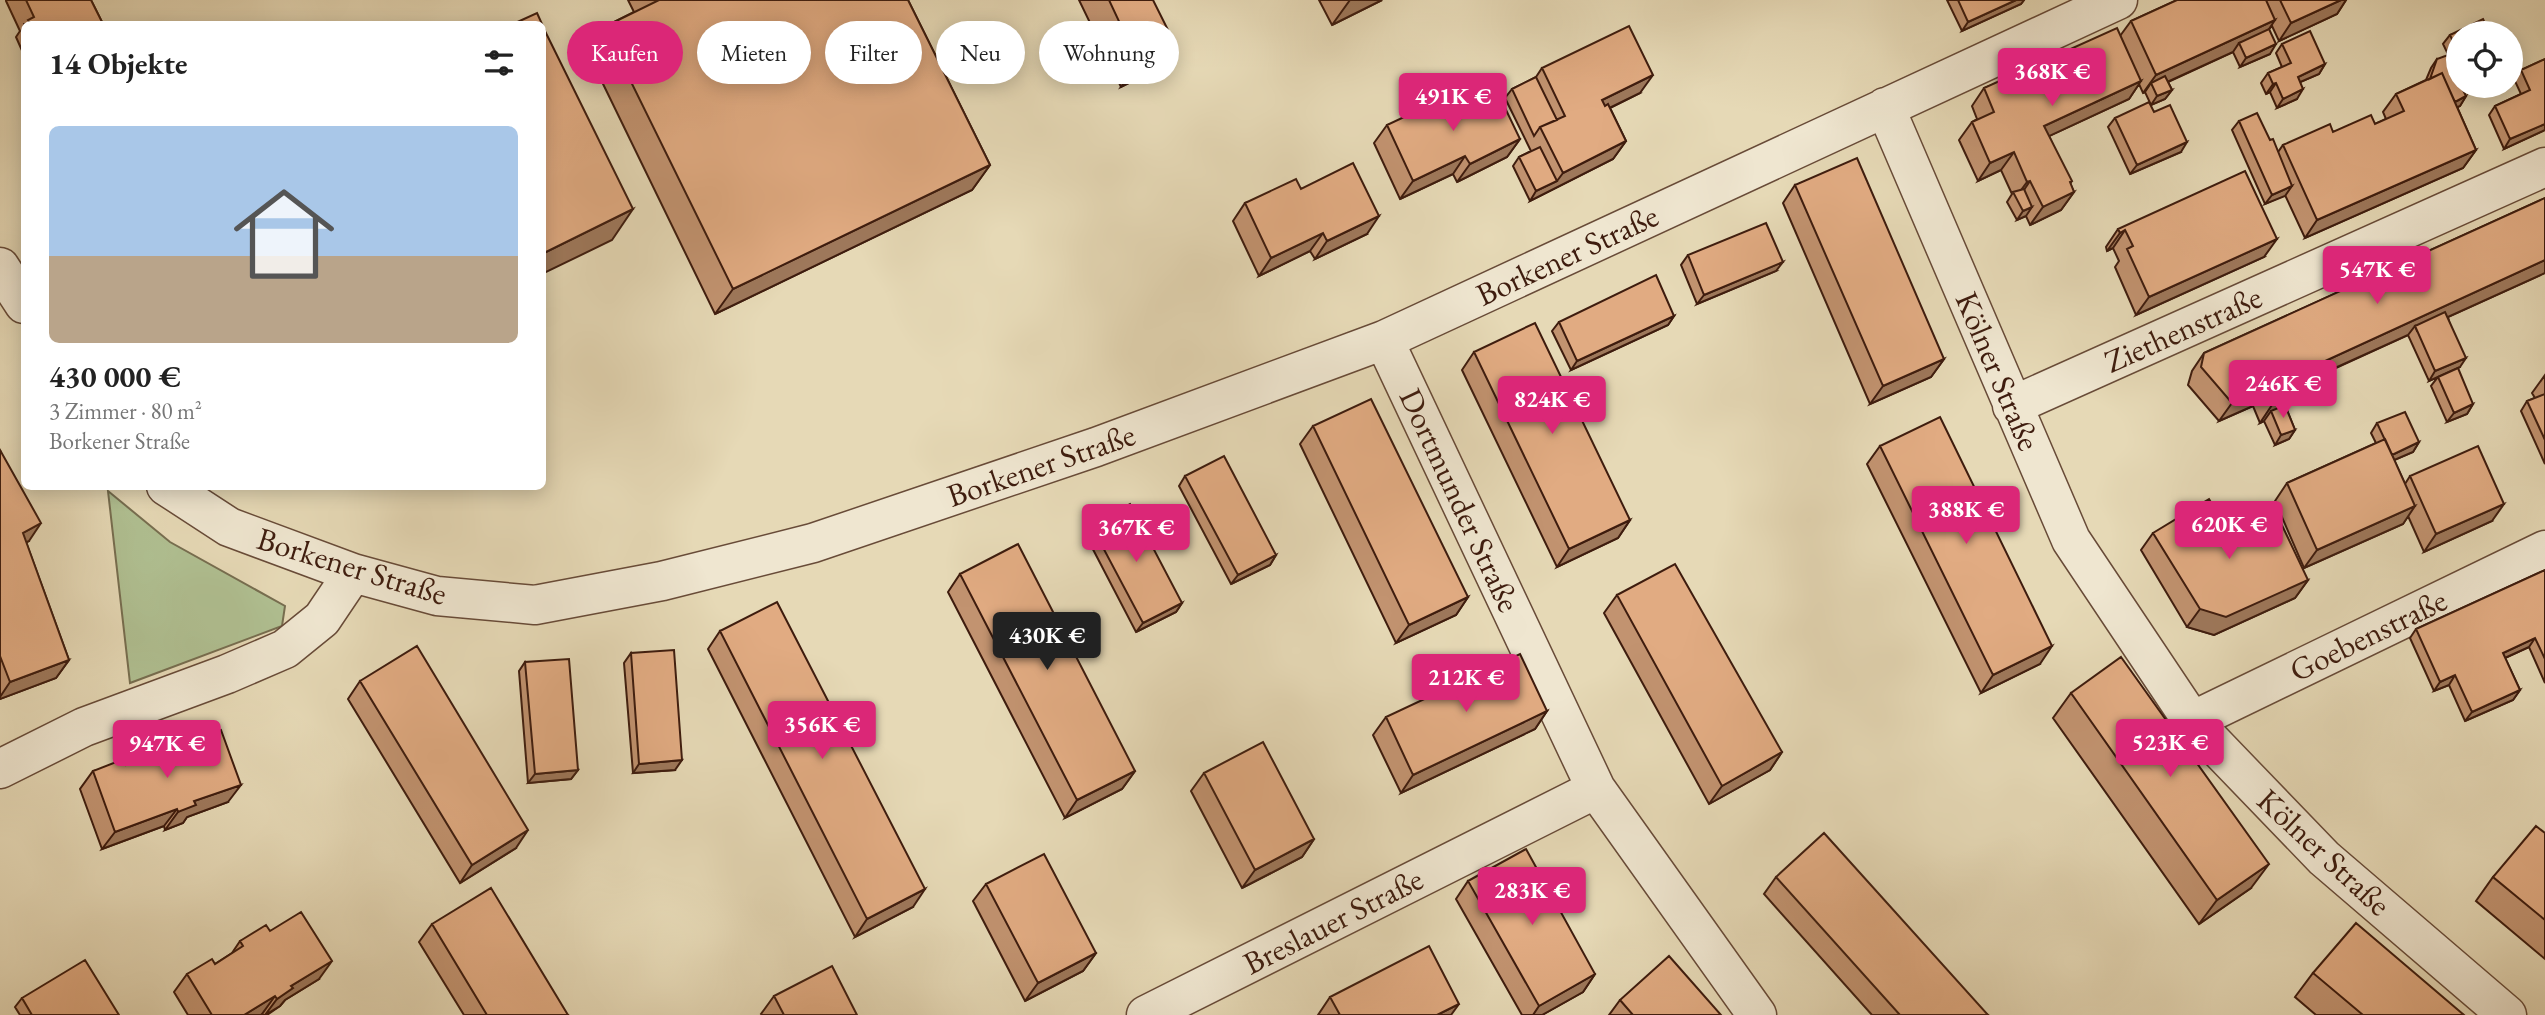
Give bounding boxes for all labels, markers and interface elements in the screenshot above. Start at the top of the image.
chip: Kaufen [567,21,683,84]
chip: Mieten [697,21,811,84]
chip: Filter [825,21,922,84]
chip: Neu [936,21,1025,84]
chip: Wohnung [1039,21,1179,84]
map controls [2446,21,2523,98]
button: locate [2446,21,2523,98]
text: 14 Objekte [49,44,188,83]
icon: filters [480,44,518,82]
pin: 368K € [1995,48,2109,108]
text: 368K € [2014,56,2090,86]
pin: 491K € [1396,74,1510,133]
text: 491K € [1415,81,1491,111]
icon: home [221,171,347,297]
street label: Borkener Straße [1469,194,1665,316]
pin: 547K € [2320,246,2434,306]
text: 547K € [2339,254,2415,284]
street label: Ziethenstraße [2098,276,2268,382]
street label: Kölner Straße [1946,285,2050,457]
text: 430 000 € [49,357,181,396]
pin: 246K € [2226,360,2340,420]
text: 246K € [2245,368,2321,398]
pin: 824K € [1495,376,1609,436]
street label: Dortmunder Straße [1390,381,1530,619]
text: 824K € [1514,384,1590,414]
text: 3 Zimmer · 80 m² [49,396,202,426]
street label: Borkener Straße [941,413,1141,517]
text: Borkener Straße [49,426,190,456]
pin: 388K € [1909,486,2023,546]
text: 388K € [1928,494,2004,524]
pin: 620K € [2172,502,2286,561]
pin: 367K € [1079,504,1193,564]
text: 620K € [2191,509,2267,539]
text: 367K € [1098,512,1174,542]
street label: Borkener Straße [252,517,452,615]
street label: Goebenstraße [2282,579,2454,691]
pin: 430K € [990,612,1104,672]
text: 430K € [1009,620,1085,650]
pin: 212K € [1409,654,1523,714]
text: 212K € [1428,662,1504,692]
pin: 356K € [765,702,879,761]
text: 356K € [784,709,860,739]
pin: 947K € [110,720,224,780]
pin: 523K € [2113,720,2227,779]
text: 523K € [2132,727,2208,757]
text: 947K € [129,728,205,758]
street label: Kölner Straße [2248,779,2400,925]
street label: Breslauer Straße [1236,858,1430,984]
pin: 283K € [1475,867,1589,927]
text: 283K € [1494,875,1570,905]

